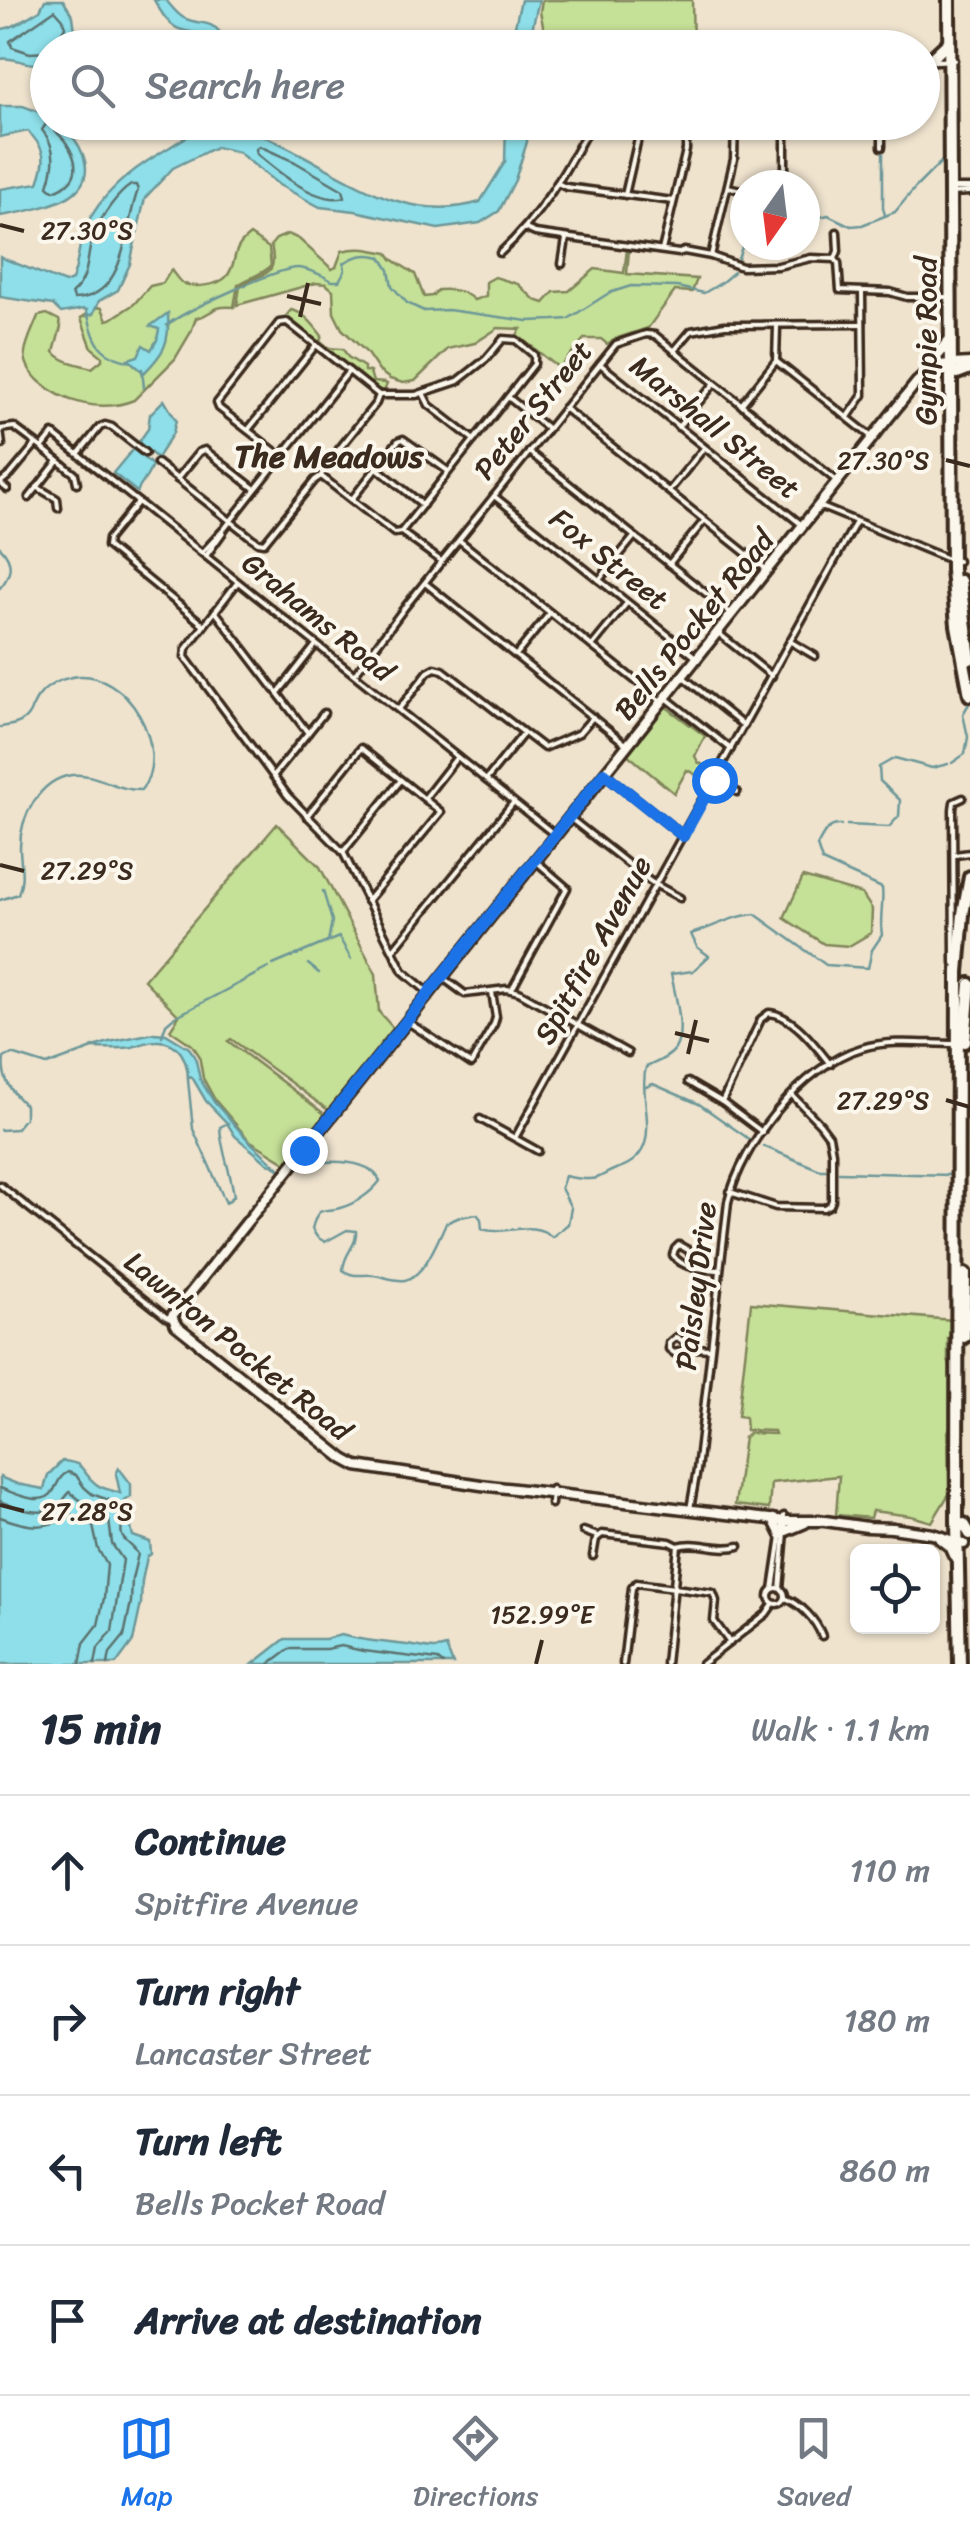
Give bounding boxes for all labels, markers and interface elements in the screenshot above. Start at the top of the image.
search box [30,30,940,140]
text: Search here [145,52,345,119]
icon: search [65,58,120,113]
north arrow [730,170,820,260]
text: 27.30°S [41,208,133,253]
street label: Gympie Road [899,255,953,425]
street label: Peter Street [459,328,607,492]
street label: Marshall Street [617,340,813,514]
district label: The Meadows [234,428,425,485]
text: 27.30°S [837,438,929,483]
street label: Fox Street [537,493,681,625]
street label: Bells Pocket Road [599,515,790,733]
street label: Grahams Road [229,538,409,698]
route start [692,758,738,804]
street label: Spitfire Avenue [519,845,667,1055]
text: 27.29°S [41,848,134,893]
text: 27.29°S [837,1078,930,1123]
route end [282,1128,328,1174]
street label: Paisley Drive [659,1199,733,1373]
street label: Lawnton Pocket Road [112,1236,366,1457]
text: 27.28°S [41,1489,133,1534]
map controls [850,1544,940,1634]
button: locate [850,1544,940,1634]
text: 152.99°E [490,1592,596,1637]
text: 15 min [40,1692,161,1766]
text: Walk · 1.1 km [751,1701,930,1758]
text: Continue [135,1808,286,1875]
text: 110 m [849,1842,930,1899]
icon: ahead [40,1843,95,1898]
text: Spitfire Avenue [135,1875,359,1932]
text: Turn right [135,1958,300,2025]
text: 180 m [844,1992,930,2049]
icon: right [40,1993,95,2048]
text: Lancaster Street [135,2025,372,2082]
text: Turn left [135,2108,281,2175]
text: 860 m [839,2142,930,2199]
icon: left [40,2143,95,2198]
text: Bells Pocket Road [135,2175,385,2232]
text: Arrive at destination [135,2287,482,2354]
icon: arrive [40,2293,95,2348]
tab: Map [119,2411,174,2520]
tab: Directions [413,2411,538,2520]
tab: Saved [777,2411,851,2520]

